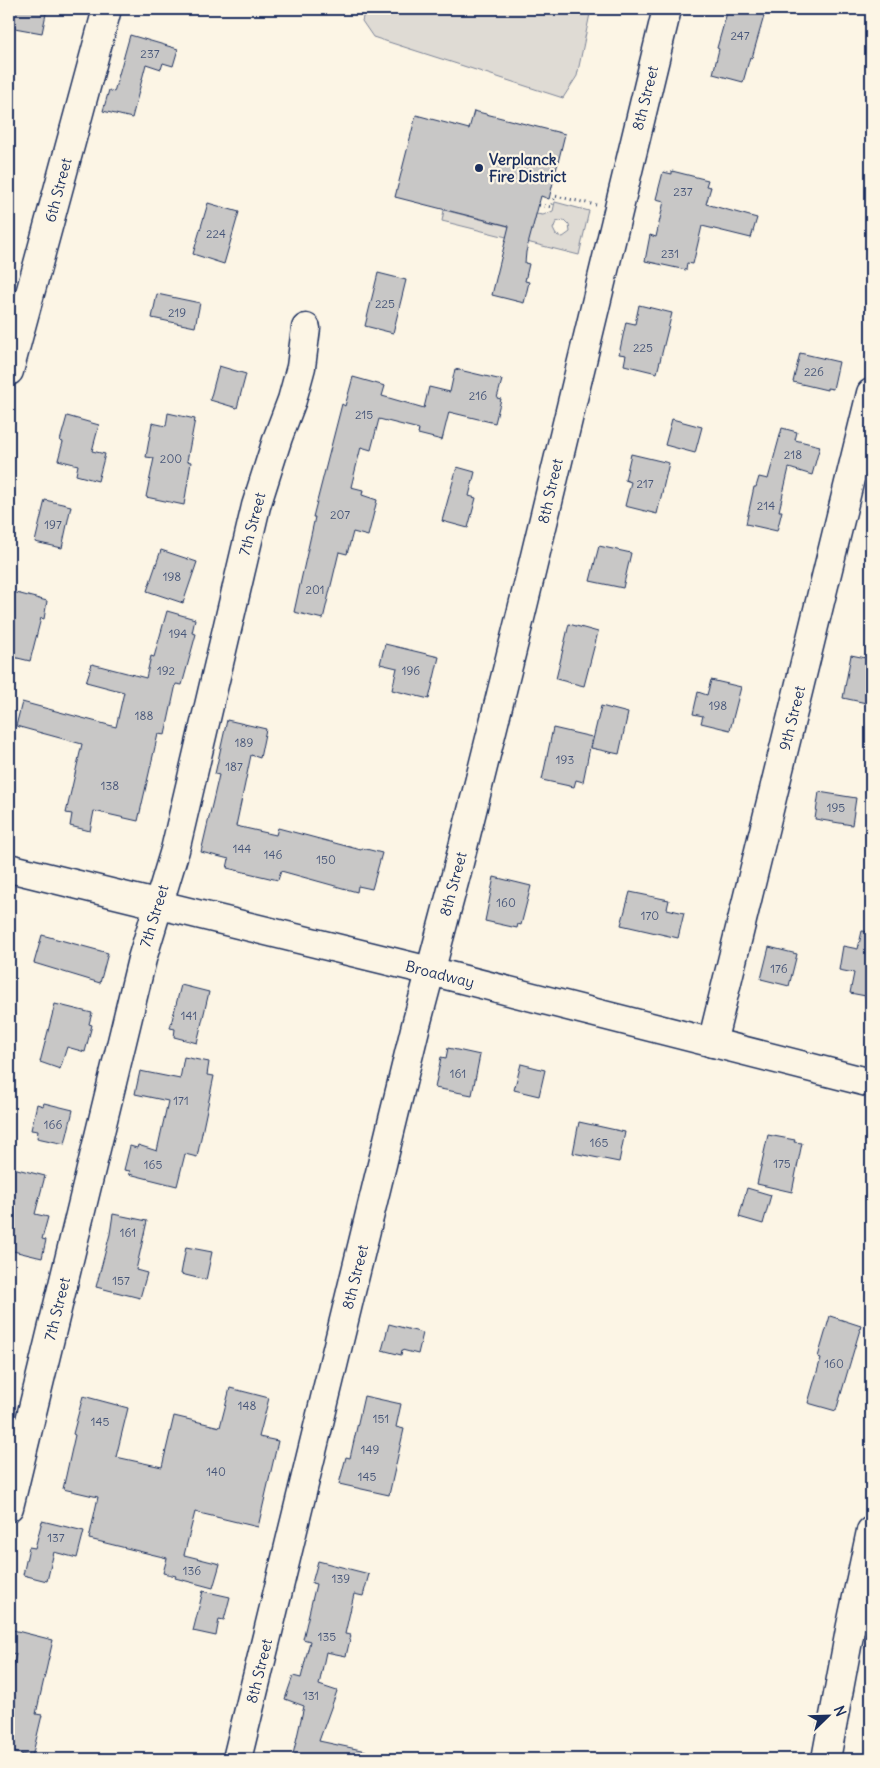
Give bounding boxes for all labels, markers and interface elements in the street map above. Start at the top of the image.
house number: 247 [730,28,750,43]
house number: 237 [140,46,160,61]
street label: 8th Street [628,64,662,132]
place label: Verplanck Fire District [489,150,567,186]
street label: 6th Street [40,156,76,224]
marker: Verplanck Fire District [473,162,485,174]
house number: 237 [673,184,693,199]
house number: 224 [206,226,226,241]
house number: 231 [661,246,679,261]
house number: 225 [375,296,395,311]
house number: 219 [168,305,186,320]
house number: 225 [633,340,653,355]
house number: 226 [804,364,824,379]
house number: 216 [469,388,487,403]
house number: 215 [355,407,373,422]
house number: 218 [784,447,802,462]
house number: 200 [160,451,182,466]
street label: 8th Street [533,457,567,525]
house number: 217 [636,476,654,491]
street label: 7th Street [234,490,270,558]
house number: 214 [757,498,775,513]
house number: 207 [330,507,350,522]
house number: 197 [44,517,62,532]
house number: 198 [163,569,181,584]
house number: 201 [305,582,325,597]
house number: 194 [169,626,187,641]
house number: 192 [157,663,176,678]
house number: 196 [402,663,420,678]
street label: 9th Street [775,684,809,752]
house number: 198 [709,698,727,713]
house number: 188 [135,708,153,723]
house number: 189 [235,735,253,750]
house number: 193 [556,752,574,767]
house number: 187 [225,759,243,774]
house number: 138 [101,778,119,793]
house number: 195 [827,800,845,815]
house number: 144 [233,841,251,856]
house number: 146 [264,847,282,862]
street label: 8th Street [435,850,471,918]
house number: 150 [316,852,336,867]
street label: 7th Street [135,882,173,950]
house number: 160 [496,895,516,910]
house number: 170 [641,908,659,923]
street label: Broadway [404,956,476,992]
house number: 176 [770,961,788,976]
house number: 141 [181,1008,197,1023]
house number: 161 [450,1066,466,1081]
house number: 171 [173,1093,189,1108]
house number: 166 [44,1117,62,1132]
house number: 165 [590,1135,608,1150]
house number: 175 [773,1156,791,1171]
house number: 165 [144,1157,162,1172]
house number: 161 [120,1225,136,1240]
street label: 8th Street [338,1243,372,1311]
house number: 157 [112,1273,130,1288]
street label: 7th Street [40,1275,74,1343]
house number: 160 [824,1356,844,1371]
house number: 148 [238,1398,256,1413]
house number: 151 [373,1411,389,1426]
house number: 145 [91,1414,109,1429]
house number: 149 [361,1442,379,1457]
house number: 140 [206,1464,226,1479]
house number: 145 [358,1469,376,1484]
house number: 137 [47,1530,65,1545]
house number: 136 [183,1563,201,1578]
house number: 139 [332,1571,350,1586]
house number: 135 [318,1629,336,1644]
street label: 8th Street [242,1637,276,1705]
house number: 131 [303,1688,319,1703]
north arrow [802,1690,852,1740]
text: N [830,1703,850,1719]

